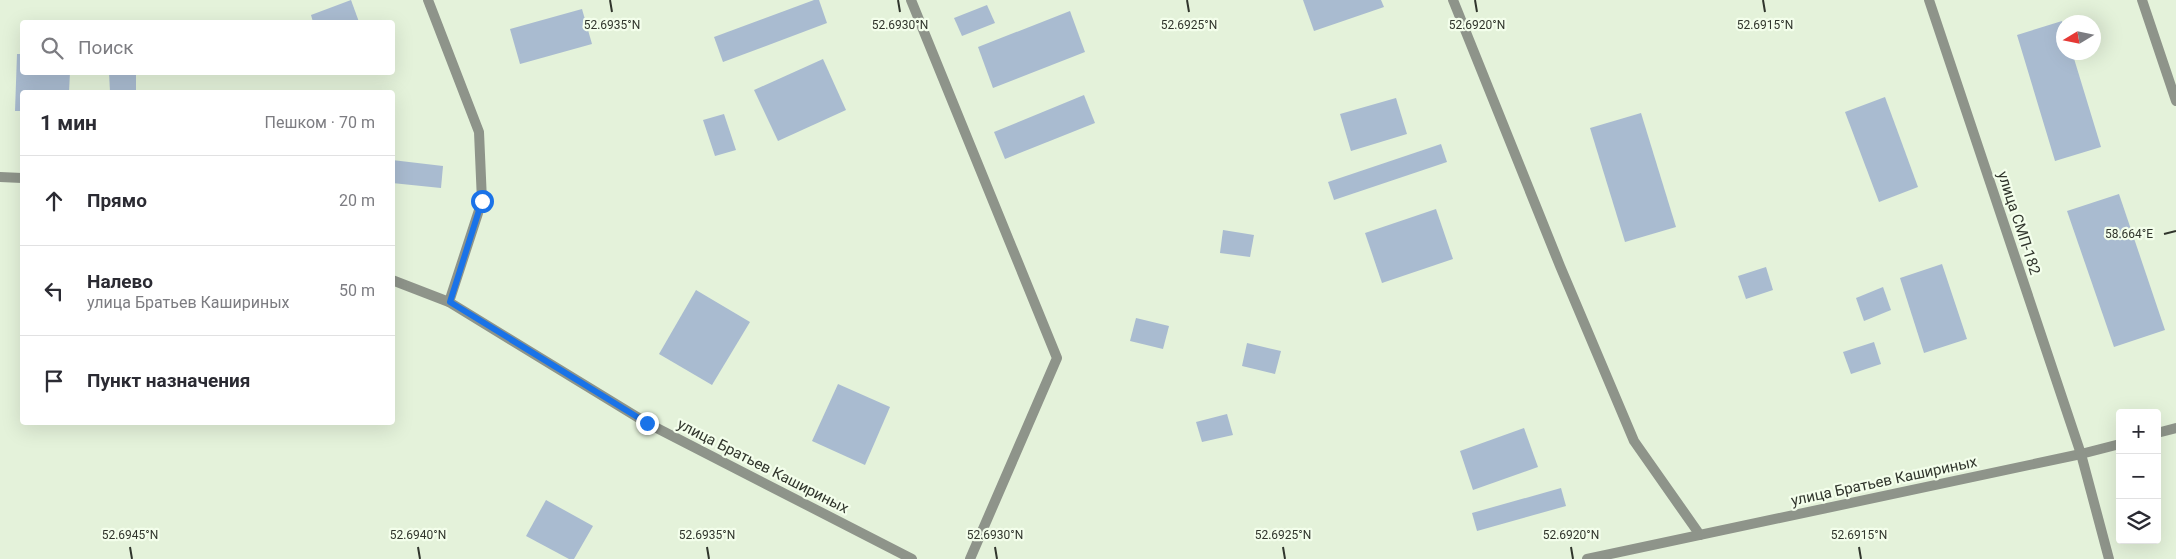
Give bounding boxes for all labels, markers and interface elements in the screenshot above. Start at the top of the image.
north arrow [2056,15,2101,60]
text: 52.6935°N [584,18,640,32]
text: 52.6930°N [872,18,928,32]
text: 52.6925°N [1161,18,1217,32]
text: 52.6920°N [1449,18,1505,32]
text: 52.6915°N [1737,18,1793,32]
search box [20,20,395,75]
icon: search [38,34,66,62]
text: Поиск [78,36,134,59]
text: 1 мин [40,111,97,135]
text: Пешком · 70 m [265,113,375,132]
street label: улица СМП-182 [1994,169,2044,277]
icon: ahead [40,187,68,215]
text: Прямо [87,189,147,212]
route start [471,190,494,213]
text: 20 m [339,191,375,210]
text: 58.664°E [2105,227,2153,241]
text: Налево [87,270,153,293]
icon: left [40,277,68,305]
text: 50 m [339,281,375,300]
text: улица Братьев Кашириных [87,293,290,312]
icon: arrive [40,367,68,395]
text: Пункт назначения [87,369,250,392]
map controls [2116,409,2161,544]
button: + [2116,409,2161,454]
route end [636,412,659,435]
street label: улица Братьев Кашириных [674,415,852,517]
street label: улица Братьев Кашириных [1789,452,1979,510]
button: − [2116,454,2161,499]
button: layers [2116,499,2161,544]
text: 52.6945°N [102,528,158,542]
text: 52.6940°N [390,528,446,542]
text: 52.6935°N [679,528,735,542]
text: 52.6930°N [967,528,1023,542]
text: 52.6925°N [1255,528,1311,542]
text: 52.6920°N [1543,528,1599,542]
text: 52.6915°N [1831,528,1887,542]

